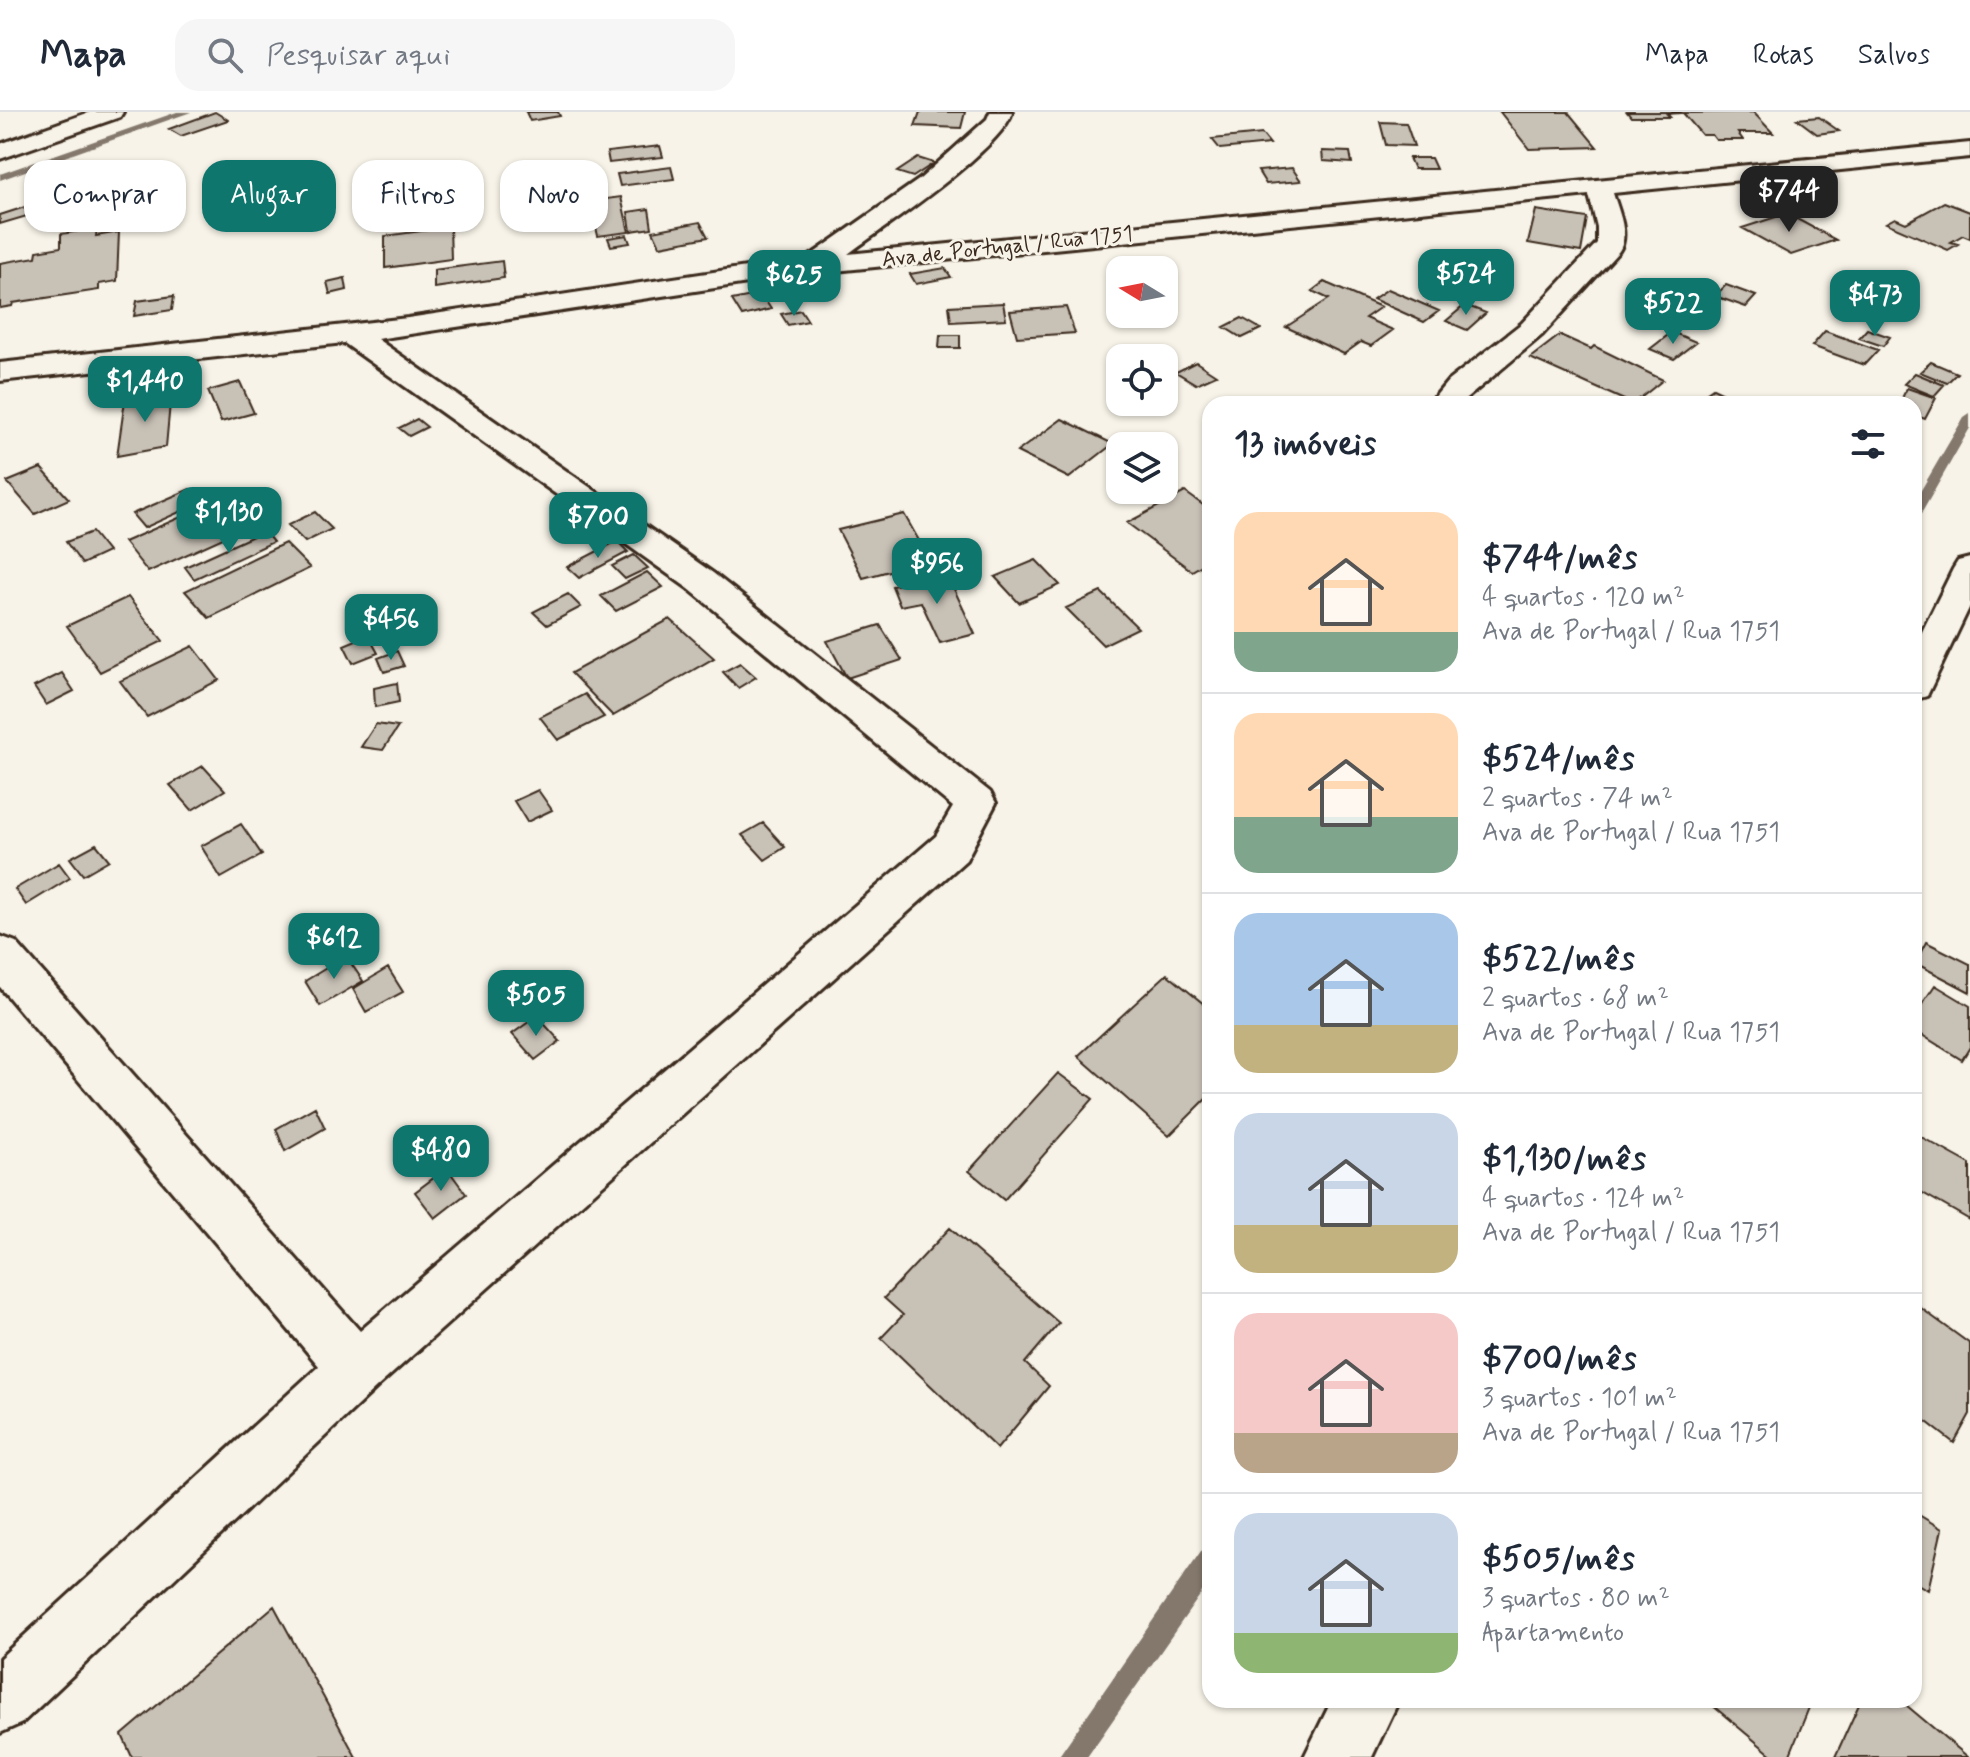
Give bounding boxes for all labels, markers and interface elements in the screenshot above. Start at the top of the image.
search box [175,19,735,91]
text: Mapa [40,31,127,80]
icon: search [203,33,247,77]
text: Pesquisar aqui [267,36,450,75]
text: Mapa [1645,37,1709,74]
text: Rotas [1753,37,1814,74]
text: Salvos [1858,37,1930,74]
chip: Comprar [24,160,186,232]
chip: Alugar [202,160,336,232]
chip: Filtros [352,160,484,232]
chip: Novo [500,160,608,232]
pin: $744 [1742,166,1836,234]
text: $744 [1758,175,1820,209]
street label: Ava de Portugal / Rua 1751 [880,220,1134,275]
pin: $524 [1419,249,1513,317]
pin: $625 [747,250,841,318]
north arrow [1106,256,1178,328]
map controls [1106,256,1178,504]
text: $524 [1436,258,1496,292]
text: $625 [766,259,822,293]
pin: $473 [1828,270,1922,338]
pin: $522 [1626,278,1720,346]
text: $473 [1848,279,1902,313]
text: $522 [1643,287,1703,321]
button: locate [1106,344,1178,416]
pin: $1,440 [80,356,210,424]
text: $1,440 [106,365,184,399]
text: 13 imóveis [1234,422,1376,467]
icon: filters [1846,422,1890,466]
button: layers [1106,432,1178,504]
pin: $1,130 [164,487,294,555]
pin: $700 [551,492,645,560]
text: $1,130 [195,496,263,530]
text: $700 [567,501,629,535]
text: $744/mês [1482,536,1637,581]
pin: $956 [890,538,984,606]
icon: home [1298,544,1394,640]
text: $956 [910,547,964,581]
text: 4 quartos · 120 m² [1482,581,1685,615]
pin: $456 [344,594,438,662]
text: $456 [363,603,419,637]
text: Ava de Portugal / Rua 1751 [1482,615,1780,649]
text: $524/mês [1482,737,1634,782]
icon: home [1298,745,1394,841]
text: 2 quartos · 74 m² [1482,782,1673,816]
text: Ava de Portugal / Rua 1751 [1482,816,1780,850]
pin: $612 [287,913,381,981]
text: $612 [306,922,362,956]
text: $522/mês [1482,937,1635,982]
icon: home [1298,945,1394,1041]
pin: $505 [489,970,583,1038]
text: $505 [506,979,566,1013]
text: 2 quartos · 68 m² [1482,982,1669,1016]
text: Ava de Portugal / Rua 1751 [1482,1016,1780,1050]
pin: $480 [394,1125,488,1193]
text: $480 [411,1134,471,1168]
text: $1,130/mês [1482,1137,1646,1182]
icon: home [1298,1145,1394,1241]
text: 4 quartos · 124 m² [1482,1182,1684,1216]
text: Ava de Portugal / Rua 1751 [1482,1216,1780,1250]
text: $700/mês [1482,1337,1637,1382]
icon: home [1298,1345,1394,1441]
text: 3 quartos · 101 m² [1482,1382,1677,1416]
text: Ava de Portugal / Rua 1751 [1482,1416,1780,1450]
text: $505/mês [1482,1537,1635,1582]
icon: home [1298,1545,1394,1641]
text: 3 quartos · 80 m² [1482,1582,1670,1616]
text: Apartamento [1482,1616,1624,1650]

